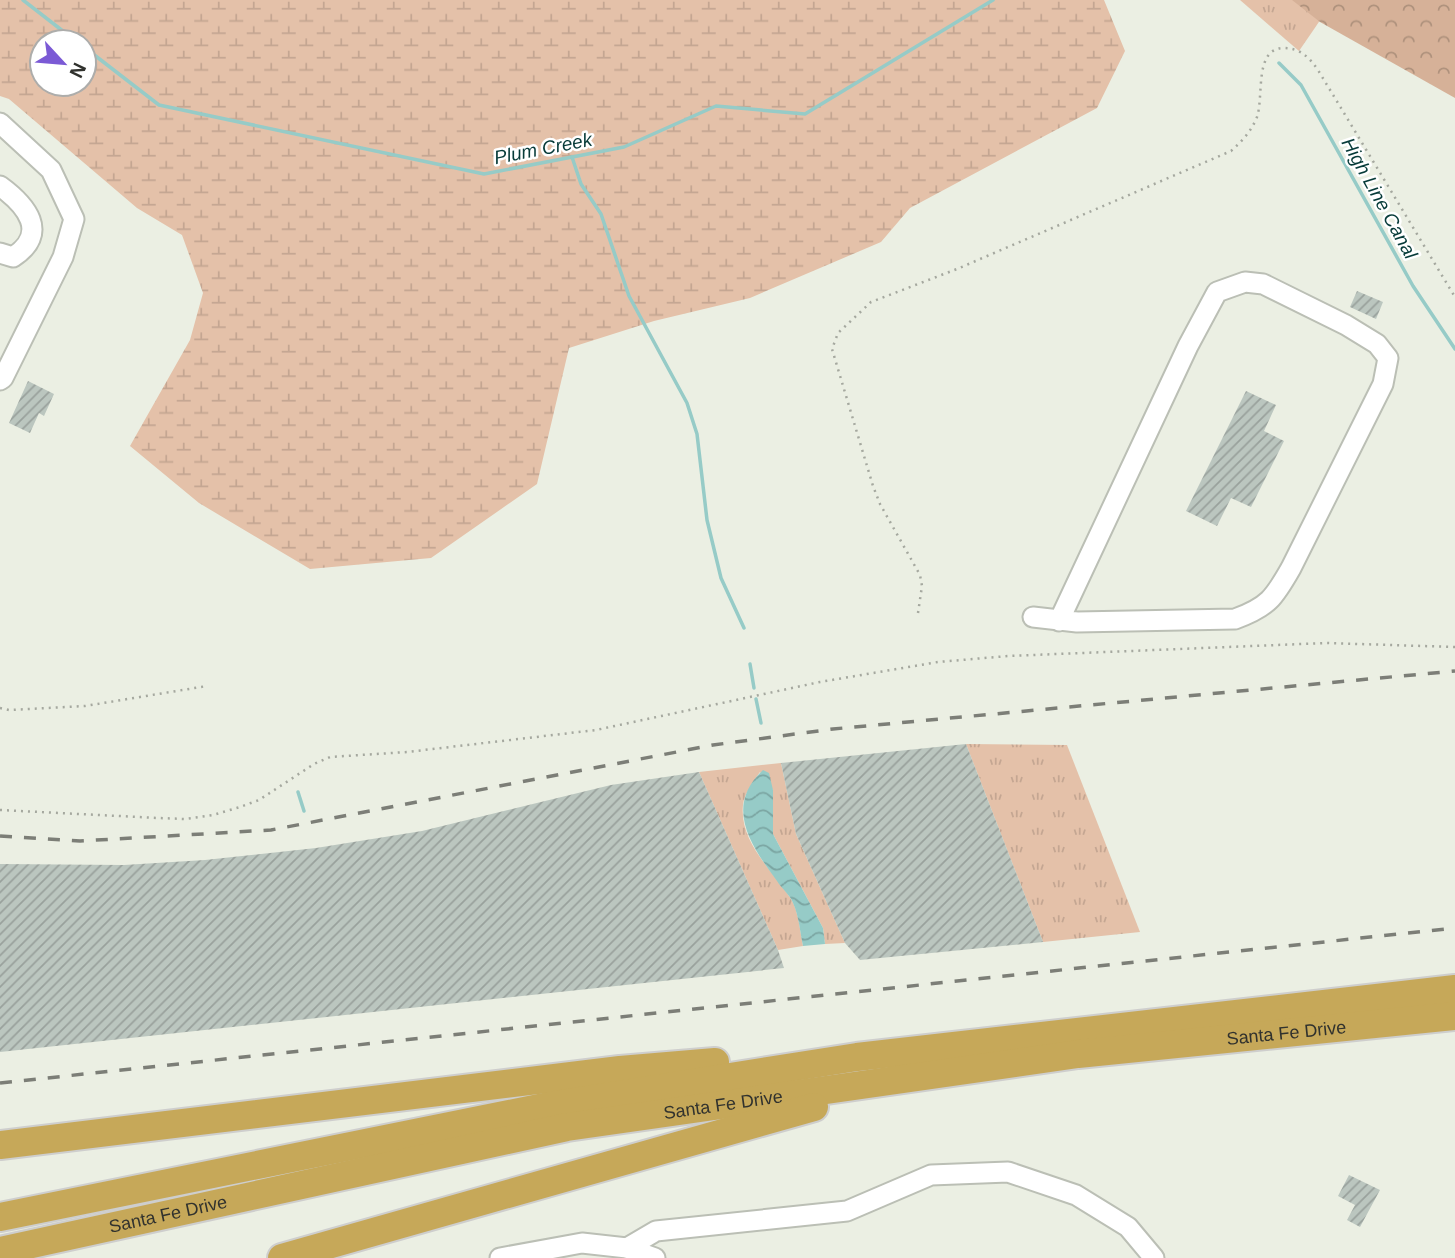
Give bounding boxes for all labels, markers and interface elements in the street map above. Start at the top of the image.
north arrow [28,28,98,98]
text: N [65,59,90,81]
water label: Plum Creek [492,128,595,168]
water label: High Line Canal [1338,134,1422,263]
street label: Santa Fe Drive [1226,1017,1347,1049]
street label: Santa Fe Drive [662,1086,784,1123]
street label: Santa Fe Drive [107,1192,229,1237]

